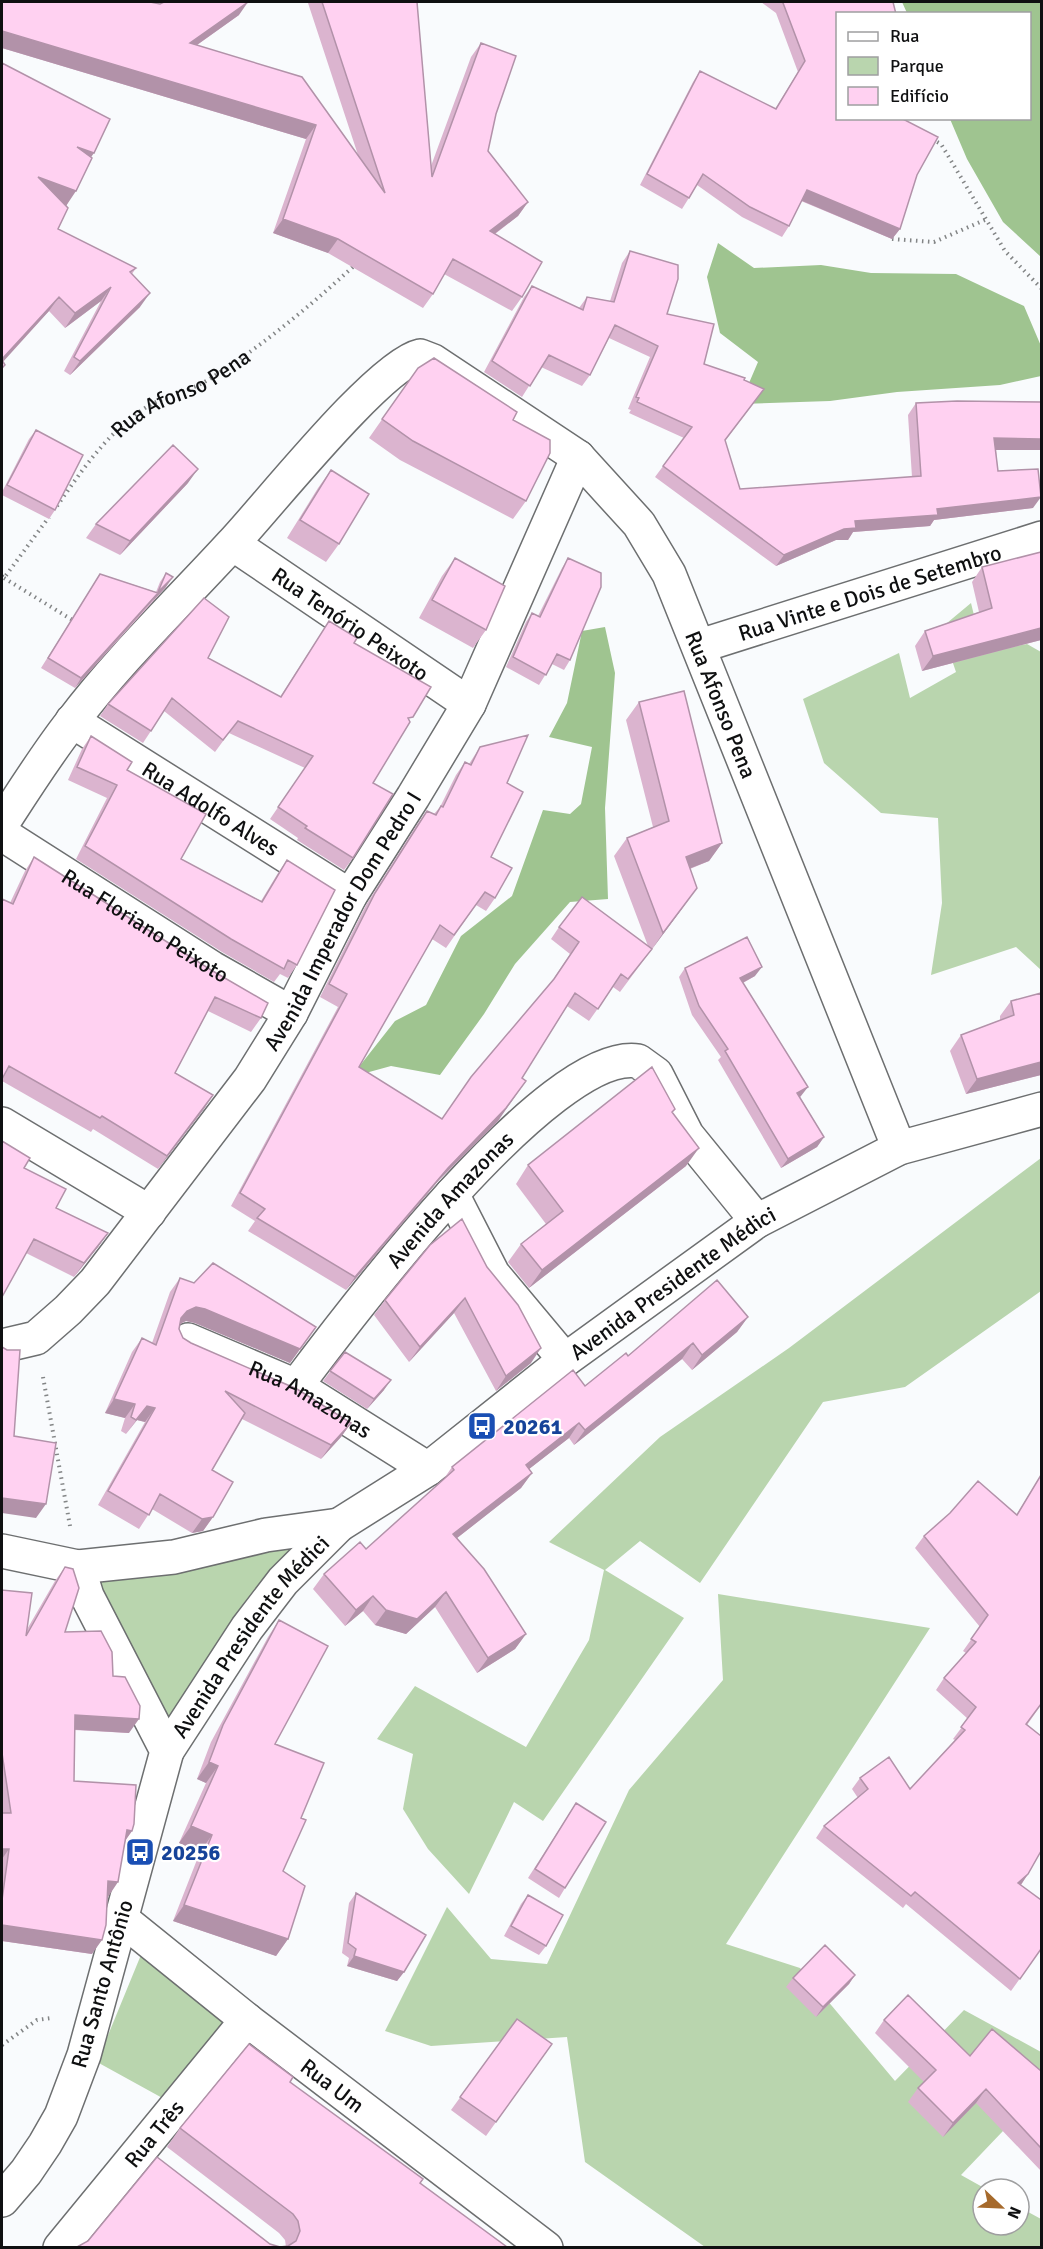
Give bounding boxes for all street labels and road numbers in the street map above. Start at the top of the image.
street label: Rua Afonso Pena [105,342,255,443]
street label: Rua Vinte e Dois de Setembro [735,538,1005,647]
street label: Rua Tenório Peixoto [267,561,434,686]
street label: Rua Afonso Pena [680,627,763,782]
street label: Rua Adolfo Alves [137,755,284,862]
street label: Avenida Imperador Dom Pedro I [258,786,427,1056]
street label: Rua Floriano Peixoto [57,862,234,988]
street label: Avenida Amazonas [381,1125,519,1273]
street label: Avenida Presidente Médici [565,1200,780,1366]
street label: Rua Amazonas [245,1354,377,1444]
street label: Avenida Presidente Médici [166,1529,335,1743]
street label: Rua Santo Antônio [65,1897,139,2071]
street label: Rua Um [295,2052,370,2118]
street label: Rua Três [118,2095,189,2173]

